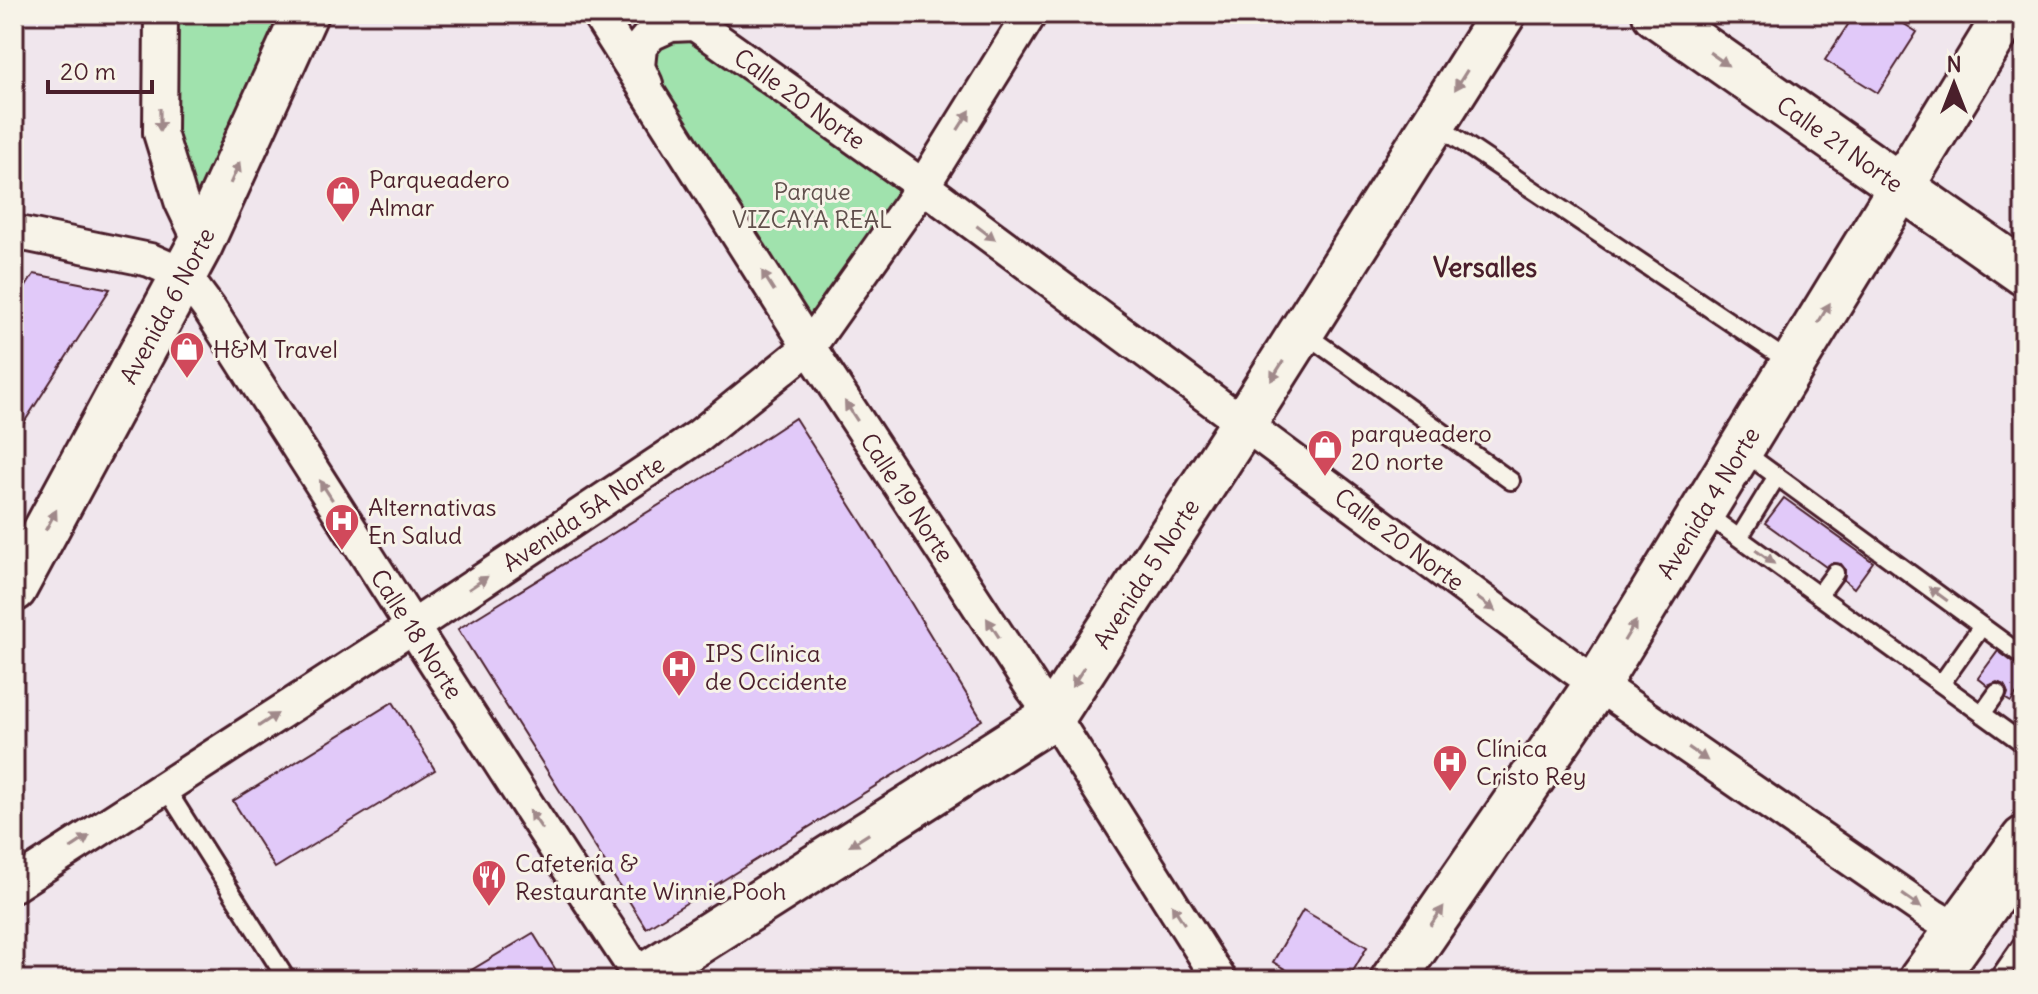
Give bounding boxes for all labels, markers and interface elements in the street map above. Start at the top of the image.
street label: Calle 20 Norte [729,42,871,155]
scale bar [48,44,152,94]
north arrow [1914,44,1994,124]
text: N [1946,50,1962,78]
one-way arrow [1708,51,1729,66]
text: 20 m [60,56,116,86]
one-way arrow [1455,69,1469,91]
street label: Calle 21 Norte [1771,89,1909,199]
one-way arrow [154,108,166,133]
one-way arrow [957,109,971,131]
one-way arrow [228,161,241,184]
place label: Parqueadero Almar [369,164,510,222]
shop icon: Parqueadero Almar [324,174,362,224]
park label: Parque VIZCAYA REAL [732,176,892,234]
street label: Avenida 6 Norte [113,223,221,389]
one-way arrow [976,224,996,240]
district label: Versalles [1433,251,1537,284]
one-way arrow [761,270,775,292]
one-way arrow [1816,302,1830,324]
shop icon: H&M Travel [168,330,206,380]
place label: H&M Travel [213,334,338,364]
one-way arrow [1270,360,1285,381]
one-way arrow [844,400,859,421]
place label: parqueadero 20 norte [1351,418,1492,476]
street label: Avenida 4 Norte [1650,421,1766,584]
street label: Calle 19 Norte [854,427,961,568]
shop icon: parqueadero 20 norte [1306,428,1344,478]
street label: Avenida 5A Norte [497,448,670,578]
one-way arrow [319,479,333,501]
street label: Calle 20 Norte [1329,481,1470,597]
place label: Alternativas En Salud [368,492,497,550]
street label: Avenida 5 Norte [1086,493,1205,654]
hospital icon: Alternativas En Salud [323,502,361,552]
one-way arrow [44,509,58,531]
one-way arrow [1755,549,1776,564]
street label: Calle 18 Norte [365,563,470,704]
one-way arrow [468,576,489,591]
one-way arrow [1928,587,1949,602]
one-way arrow [1476,595,1496,611]
one-way arrow [986,618,1001,639]
one-way arrow [1622,620,1636,642]
place label: IPS Clínica de Occidente [705,638,847,696]
hospital icon: IPS Clínica de Occidente [660,648,698,698]
one-way arrow [1072,666,1086,688]
one-way arrow [257,714,279,728]
place label: Clínica Cristo Rey [1476,733,1586,791]
hospital icon: Clínica Cristo Rey [1431,743,1469,793]
one-way arrow [1688,746,1709,761]
one-way arrow [529,809,544,830]
one-way arrow [848,833,869,848]
one-way arrow [69,835,90,850]
place label: Cafetería & Restaurante Winnie Pooh [515,848,786,906]
restaurant icon: Cafetería & Restaurante Winnie Pooh [470,858,508,908]
one-way arrow [1902,893,1923,908]
one-way arrow [1171,903,1186,925]
one-way arrow [1429,905,1444,926]

